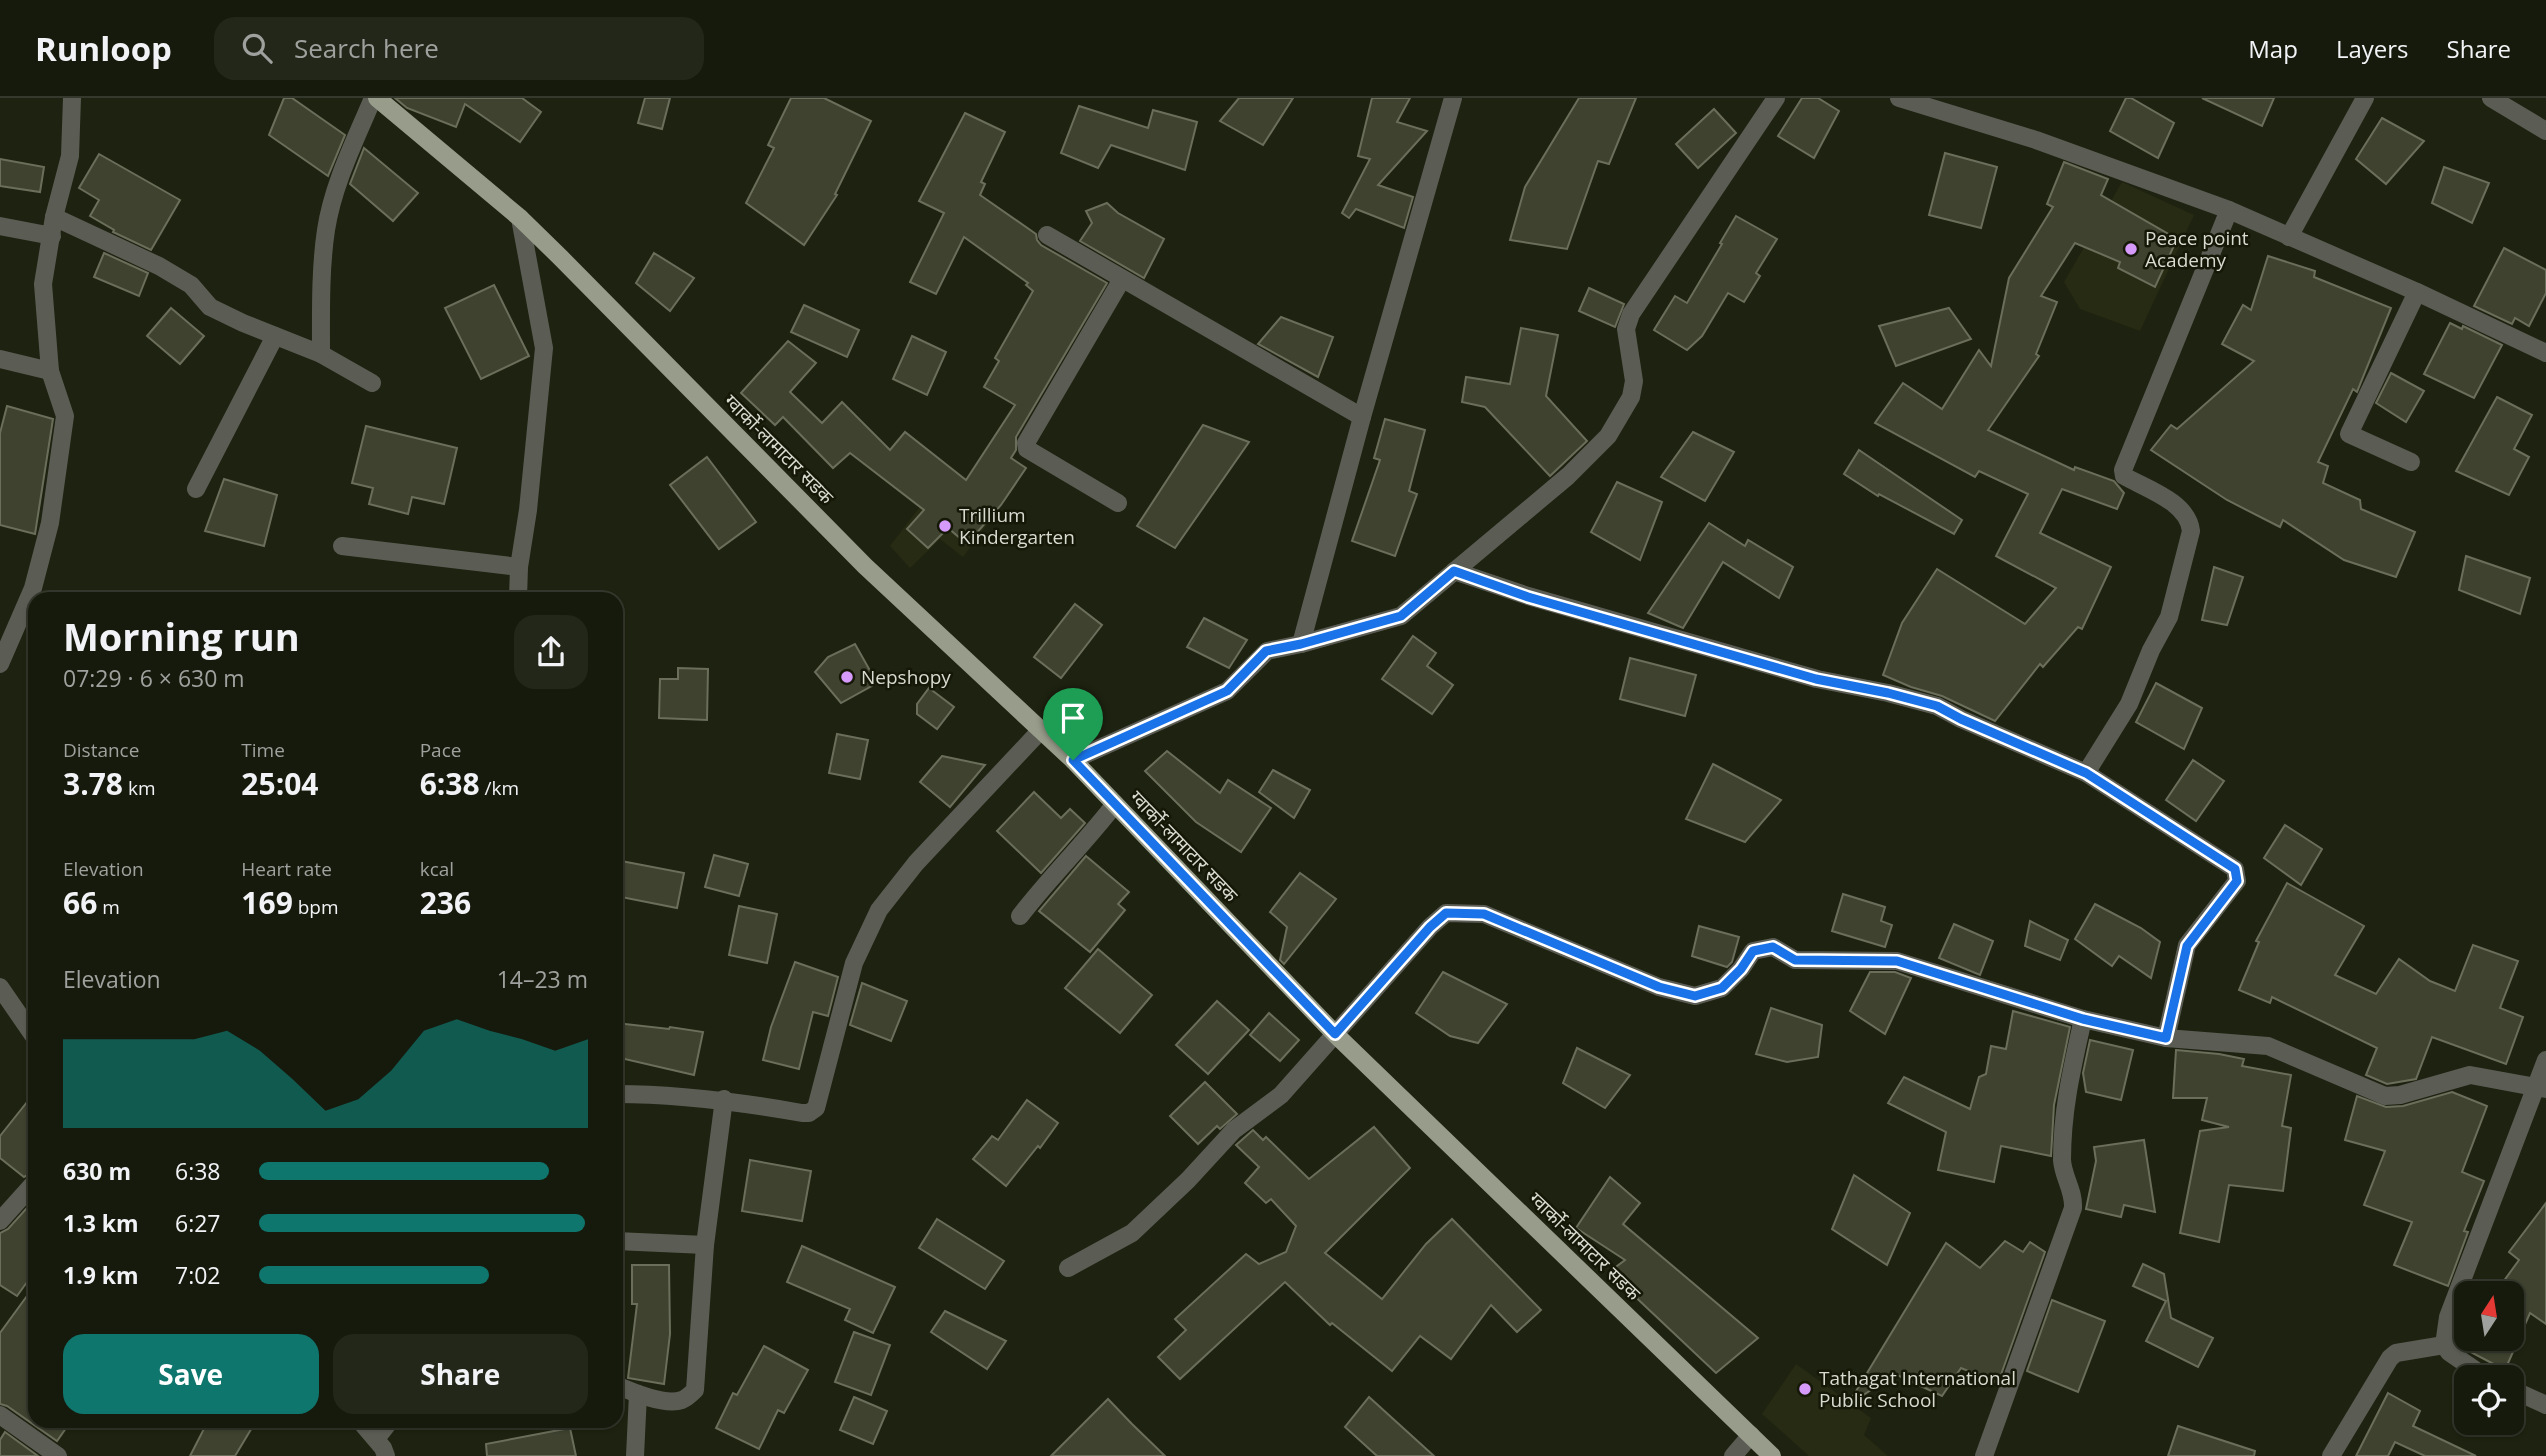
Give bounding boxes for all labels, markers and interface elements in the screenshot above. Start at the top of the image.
search box [214,17,704,80]
text: Runloop [35,26,172,71]
icon: search [238,29,276,67]
text: Search here [294,30,439,66]
text: Map [2248,32,2298,65]
text: Layers [2336,32,2409,65]
text: Share [2447,32,2511,65]
place label: Peace point Academy [2145,225,2249,273]
marker: Peace point Academy [2123,241,2139,257]
street label: ग्वार्को-लामाटार सडक [718,388,840,510]
place label: Trillium Kindergarten [959,502,1075,550]
marker: Trillium Kindergarten [937,518,953,534]
text: Morning run [63,610,300,662]
button: share [514,615,588,689]
text: 07:29 · 6 × 630 m [63,662,245,694]
place label: Nepshopy [861,664,951,690]
marker: Nepshopy [839,669,855,685]
pin [1043,688,1103,760]
icon: arrive [1054,699,1092,737]
text: Distance [63,737,139,763]
text: Time [241,737,285,763]
text: Pace [420,737,461,763]
text: 3.78 [63,763,123,804]
text: 25:04 [241,763,319,804]
text: 6:38 [420,763,480,804]
text: km [123,775,156,801]
text: /km [480,775,519,801]
street label: ग्वार्को-लामाटार सडक [1124,785,1244,908]
text: Elevation [63,856,144,882]
text: Heart rate [241,856,332,882]
text: kcal [420,856,454,882]
text: 66 [63,882,97,923]
text: 169 [241,882,293,923]
text: 236 [420,882,471,923]
text: m [97,894,120,920]
text: bpm [293,894,339,920]
text: Elevation [63,963,161,995]
text: 14–23 m [497,963,588,995]
text: 630 m [63,1155,131,1187]
text: 6:38 [175,1155,221,1187]
street label: ग्वार्को-लामाटार सडक [1524,1186,1647,1306]
text: 1.3 km [63,1207,139,1239]
text: 6:27 [175,1207,221,1239]
text: 1.9 km [63,1259,139,1291]
text: 7:02 [175,1259,221,1291]
north arrow [2454,1281,2524,1351]
map controls [2454,1281,2524,1435]
button: Save [63,1334,319,1414]
button: Share [333,1334,588,1414]
place label: Tathagat International Public School [1819,1365,2016,1413]
button: locate [2454,1365,2524,1435]
marker: Tathagat International Public School [1797,1381,1813,1397]

